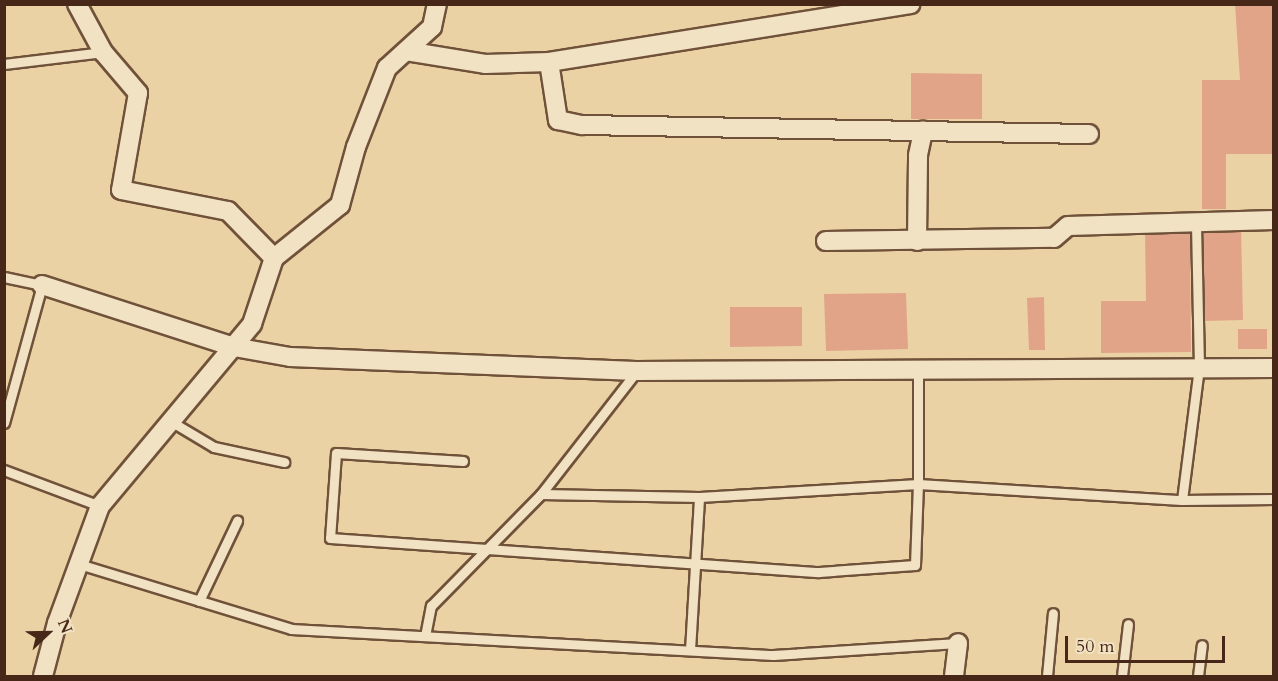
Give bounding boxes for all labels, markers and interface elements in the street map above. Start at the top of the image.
north arrow [18,603,78,663]
text: N [52,616,77,637]
scale bar [1068,624,1228,662]
text: 50 m [1076,634,1115,659]

